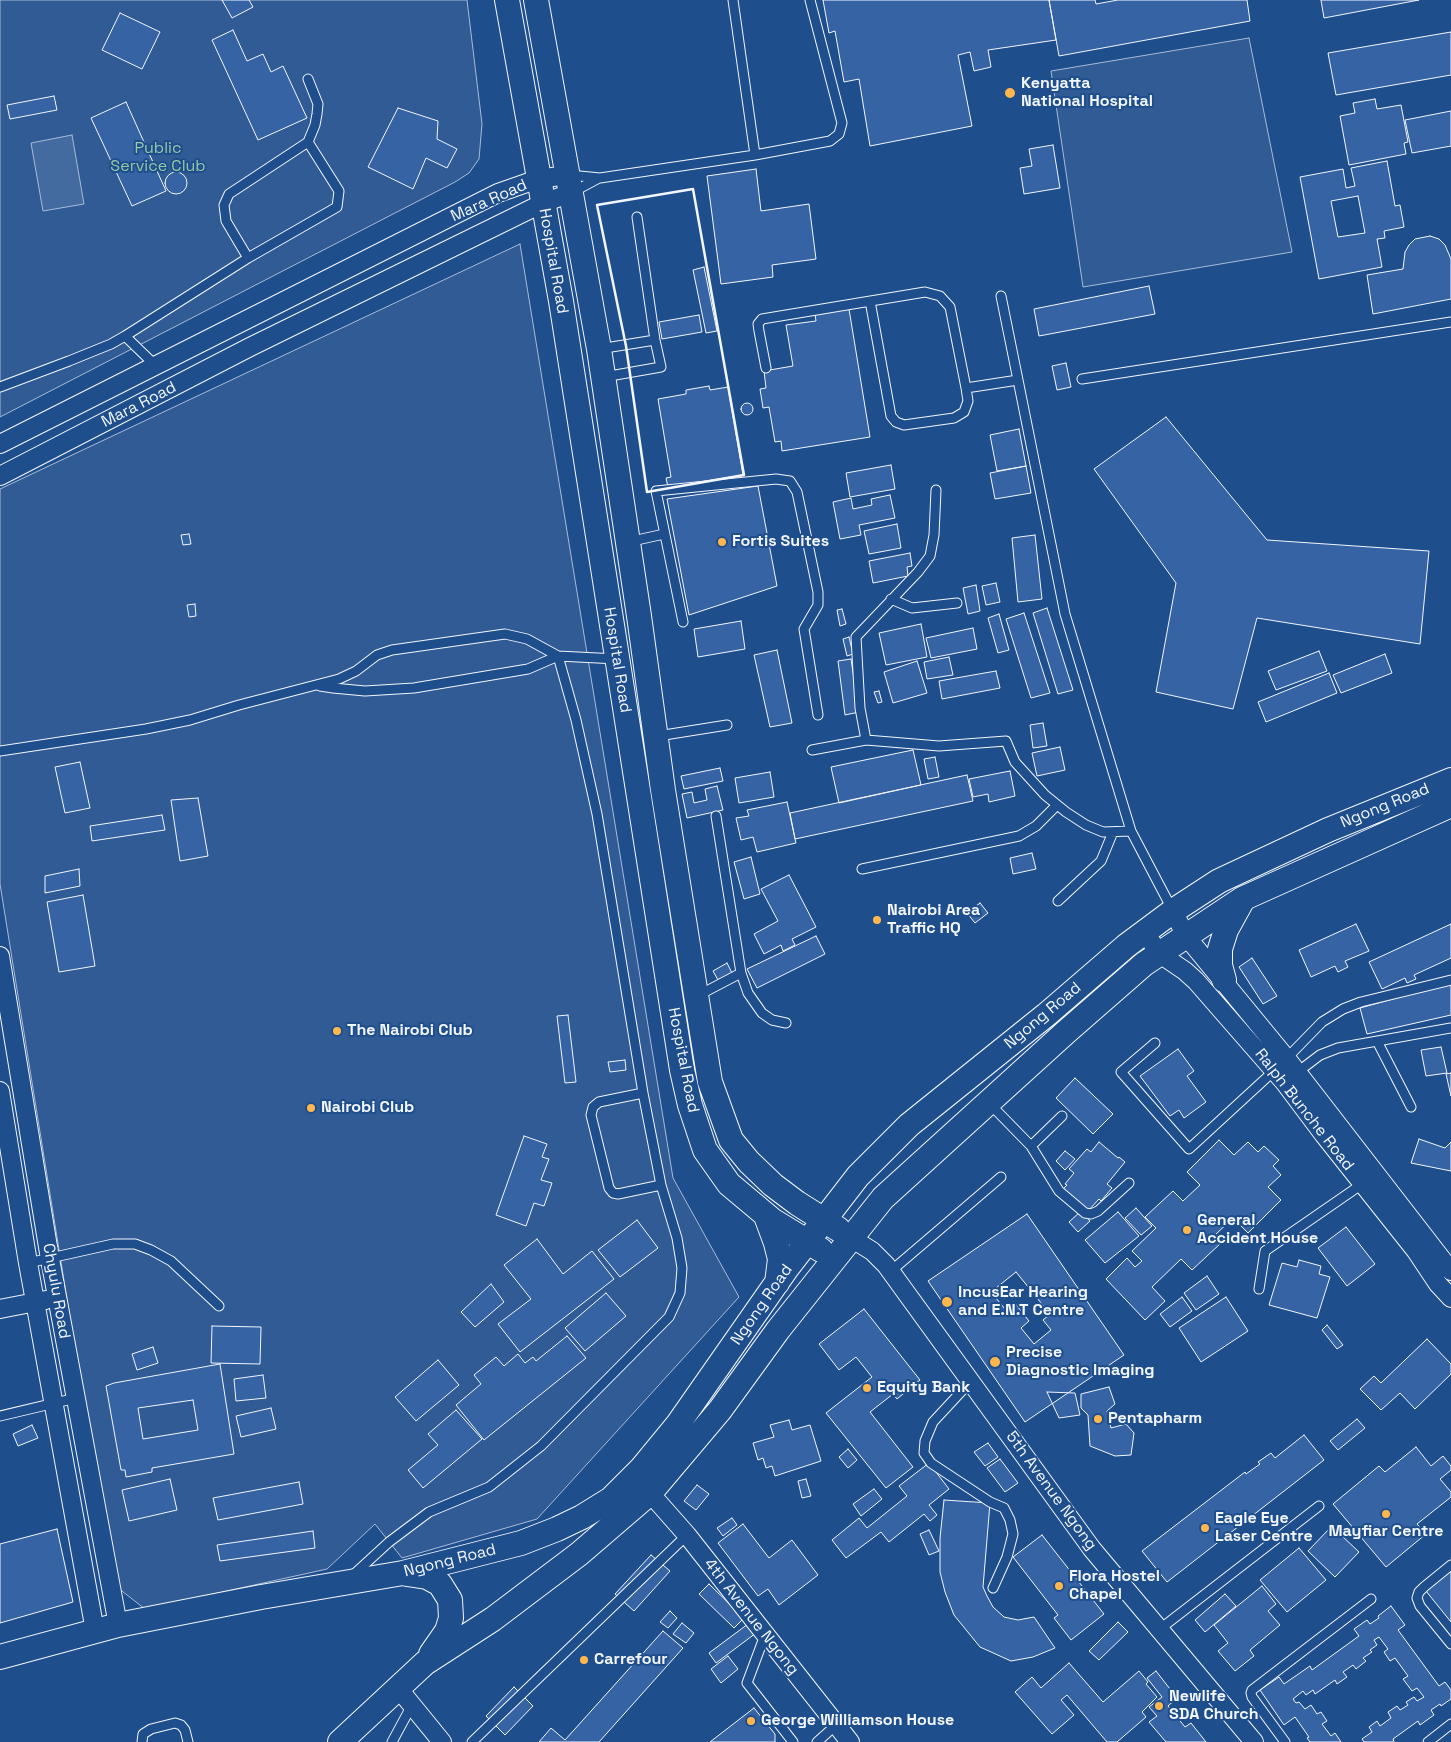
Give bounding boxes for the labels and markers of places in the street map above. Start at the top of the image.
place label: Kenyatta National Hospital [1021,74,1153,112]
marker: Kenyatta National Hospital [1003,86,1017,100]
place label: Fortis Suites [732,532,829,552]
marker: Fortis Suites [716,536,728,548]
place label: Nairobi Area Traffic HQ [887,901,980,939]
marker: Nairobi Area Traffic HQ [871,914,883,926]
place label: The Nairobi Club [347,1021,473,1041]
marker: The Nairobi Club [331,1025,343,1037]
place label: Nairobi Club [321,1098,414,1118]
marker: Nairobi Club [305,1102,317,1114]
place label: General Accident House [1197,1211,1318,1249]
marker: General Accident House [1181,1224,1193,1236]
place label: IncusEar Hearing and E.N.T Centre [958,1283,1088,1321]
marker: IncusEar Hearing and E.N.T Centre [940,1295,954,1309]
place label: Precise Diagnostic Imaging [1006,1343,1155,1381]
marker: Precise Diagnostic Imaging [988,1355,1002,1369]
place label: Equity Bank [877,1378,970,1398]
marker: Equity Bank [861,1382,873,1394]
place label: Pentapharm [1108,1409,1202,1429]
marker: Pentapharm [1092,1413,1104,1425]
marker: Mayfiar Centre [1380,1508,1392,1520]
place label: Eagle Eye Laser Centre [1215,1509,1313,1547]
marker: Eagle Eye Laser Centre [1199,1522,1211,1534]
place label: Mayfiar Centre [1328,1522,1444,1542]
place label: Flora Hostel Chapel [1069,1567,1160,1605]
marker: Flora Hostel Chapel [1053,1580,1065,1592]
place label: Carrefour [594,1650,668,1670]
marker: Carrefour [578,1654,590,1666]
place label: Newlife SDA Church [1169,1687,1259,1725]
marker: Newlife SDA Church [1153,1700,1165,1712]
place label: George Williamson House [761,1711,954,1731]
marker: George Williamson House [745,1715,757,1727]

